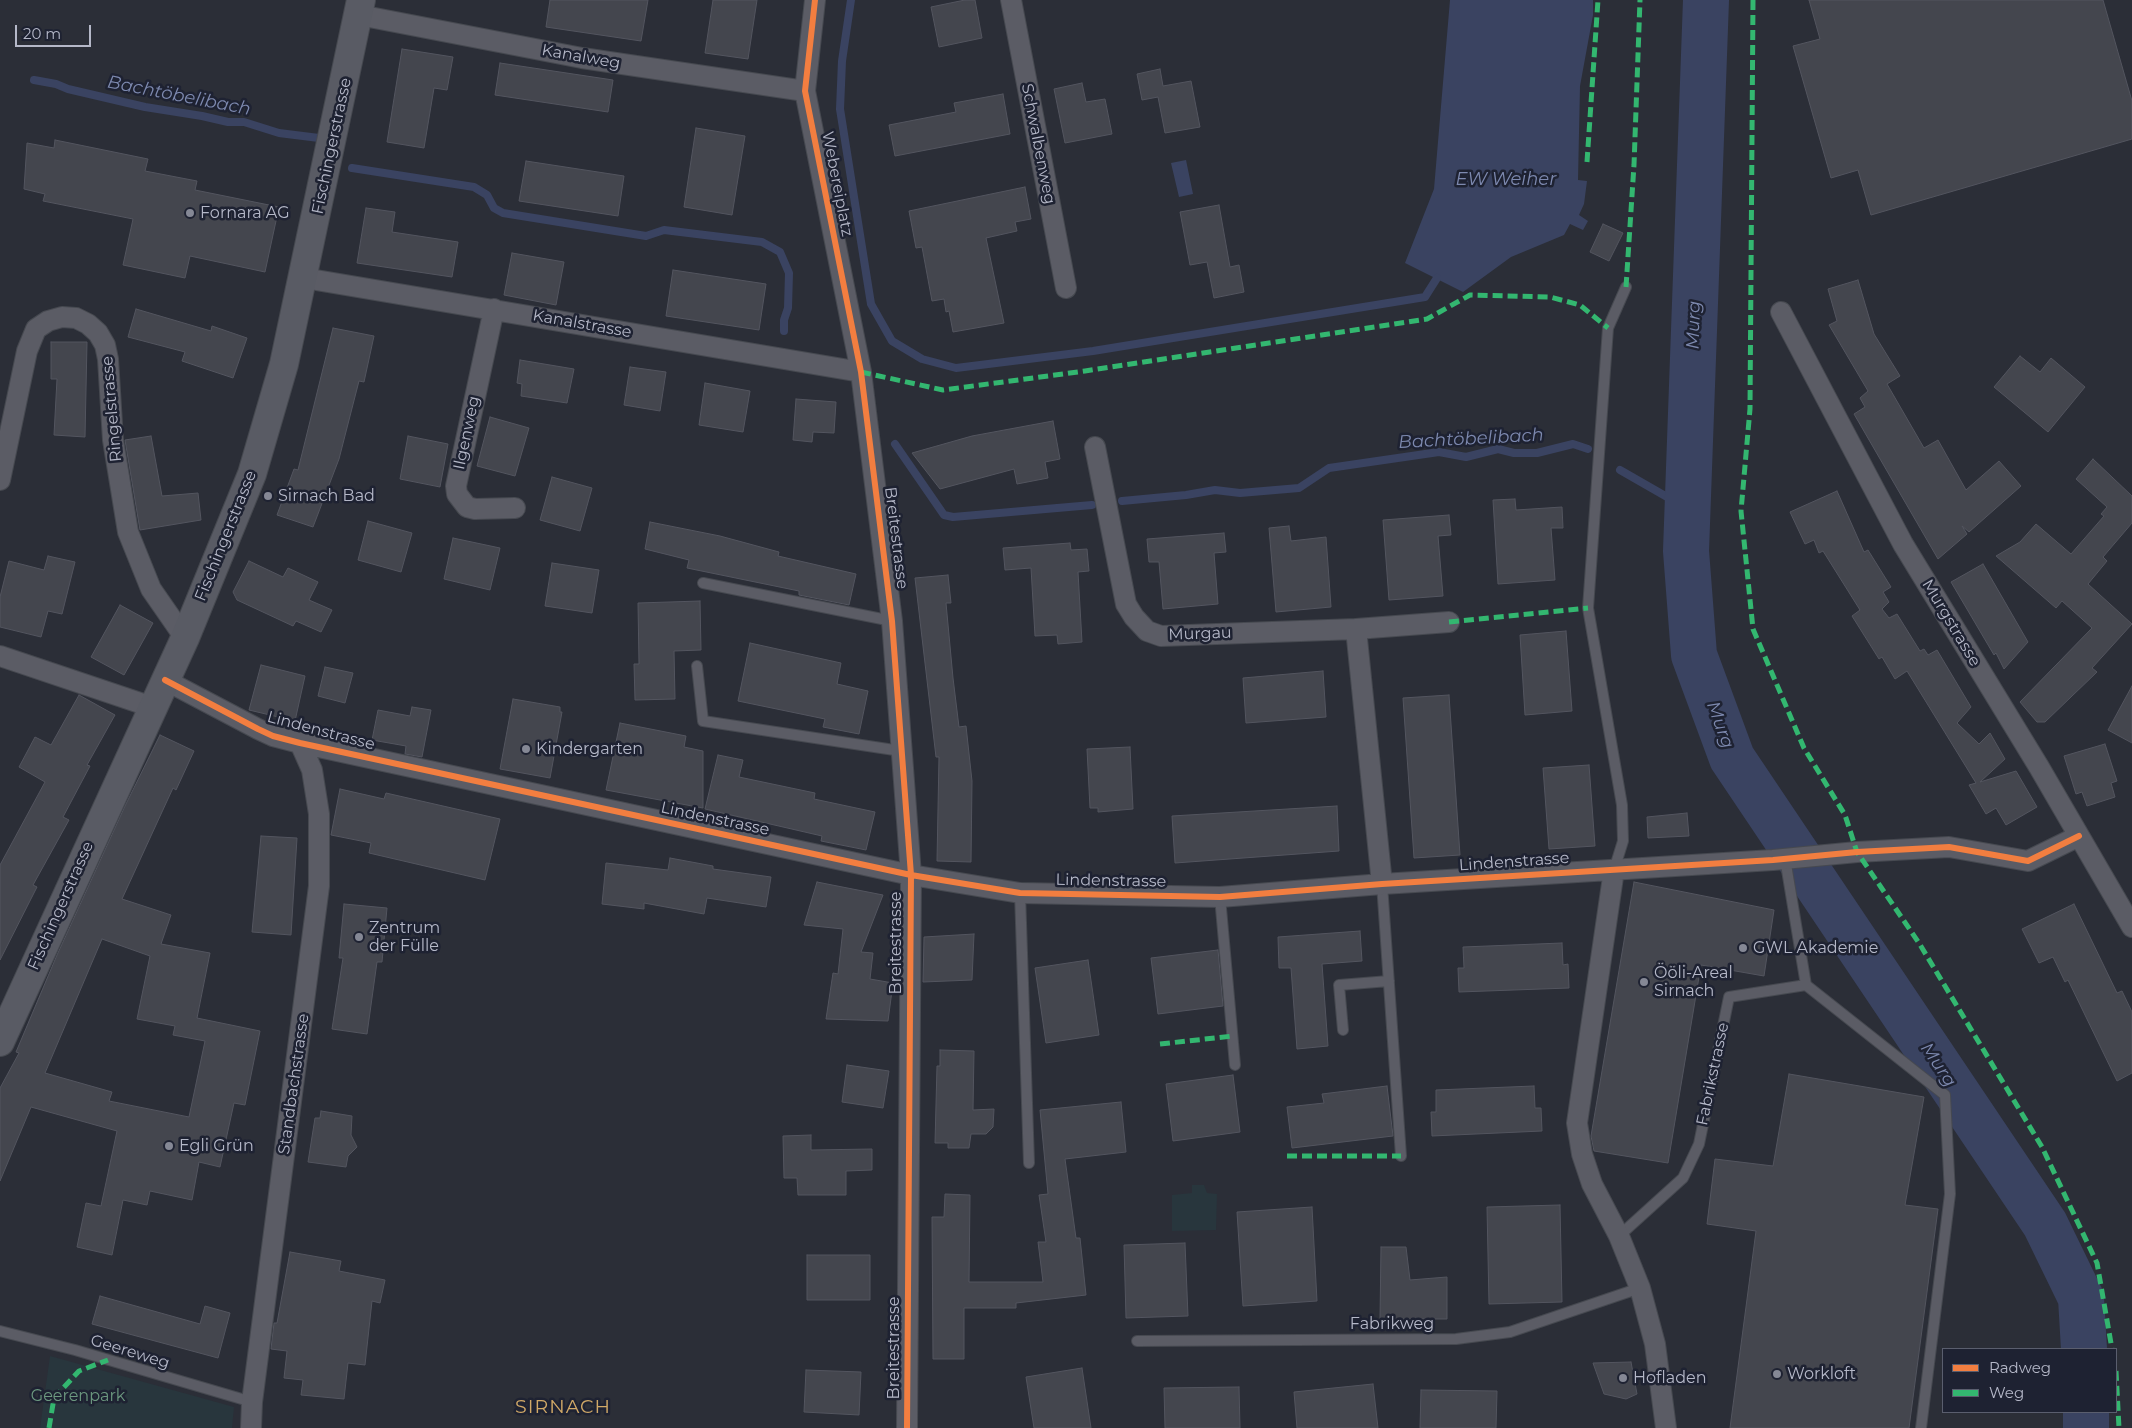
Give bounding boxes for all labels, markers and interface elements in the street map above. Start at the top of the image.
scale bar [18,15,94,47]
text: 20 m [23,24,61,43]
street label: Kanalweg [540,41,622,73]
water label: Bachtöbelibach [106,72,252,120]
street label: Fischingerstrasse [308,76,356,216]
street label: Schwalbenweg [1017,82,1059,206]
street label: Webereiplatz [817,130,857,238]
water label: EW Weiher [1456,169,1556,191]
place label: Fornara AG [200,203,290,223]
marker: Fornara AG [184,207,196,219]
water label: Murg [1682,300,1706,350]
street label: Kanalstrasse [531,306,633,342]
street label: Ringelstrasse [98,355,126,463]
street label: Ilgenweg [450,394,484,472]
water label: Bachtöbelibach [1398,424,1544,454]
street label: Fischingerstrasse [191,468,261,604]
place label: Sirnach Bad [278,486,375,506]
street label: Breitestrasse [880,486,912,590]
marker: Sirnach Bad [262,490,274,502]
street label: Murgstrasse [1918,576,1984,670]
street label: Murgau [1168,623,1232,645]
water label: Murg [1702,698,1738,752]
street label: Lindenstrasse [265,707,377,755]
place label: Kindergarten [536,739,643,759]
marker: Kindergarten [520,743,532,755]
street label: Lindenstrasse [659,798,771,840]
street label: Fischingerstrasse [24,839,98,973]
street label: Lindenstrasse [1458,849,1570,875]
street label: Lindenstrasse [1056,870,1166,892]
street label: Breitestrasse [886,892,906,994]
place label: Zentrum der Fülle [369,918,440,956]
marker: Zentrum der Fülle [353,931,365,943]
place label: GWL Akademie [1753,938,1878,958]
marker: GWL Akademie [1737,942,1749,954]
place label: Ööli-Areal Sirnach [1654,963,1733,1001]
marker: Ööli-Areal Sirnach [1638,976,1650,988]
street label: Standbachstrasse [275,1012,313,1156]
street label: Fabrikstrasse [1693,1021,1733,1127]
water label: Murg [1915,1039,1961,1091]
place label: Egli Grün [179,1136,254,1156]
marker: Egli Grün [163,1140,175,1152]
street label: Breitestrasse [884,1297,904,1399]
street label: Fabrikweg [1350,1314,1434,1334]
street label: Geereweg [88,1331,172,1373]
legend [1942,1348,2117,1413]
text: Radweg [1989,1358,2051,1377]
place label: Workloft [1787,1364,1856,1384]
place label: Hofladen [1633,1368,1707,1388]
marker: Workloft [1771,1368,1783,1380]
marker: Hofladen [1617,1372,1629,1384]
text: Weg [1989,1383,2024,1402]
park label: Geerenpark [31,1386,125,1406]
district label: SIRNACH [514,1396,612,1418]

